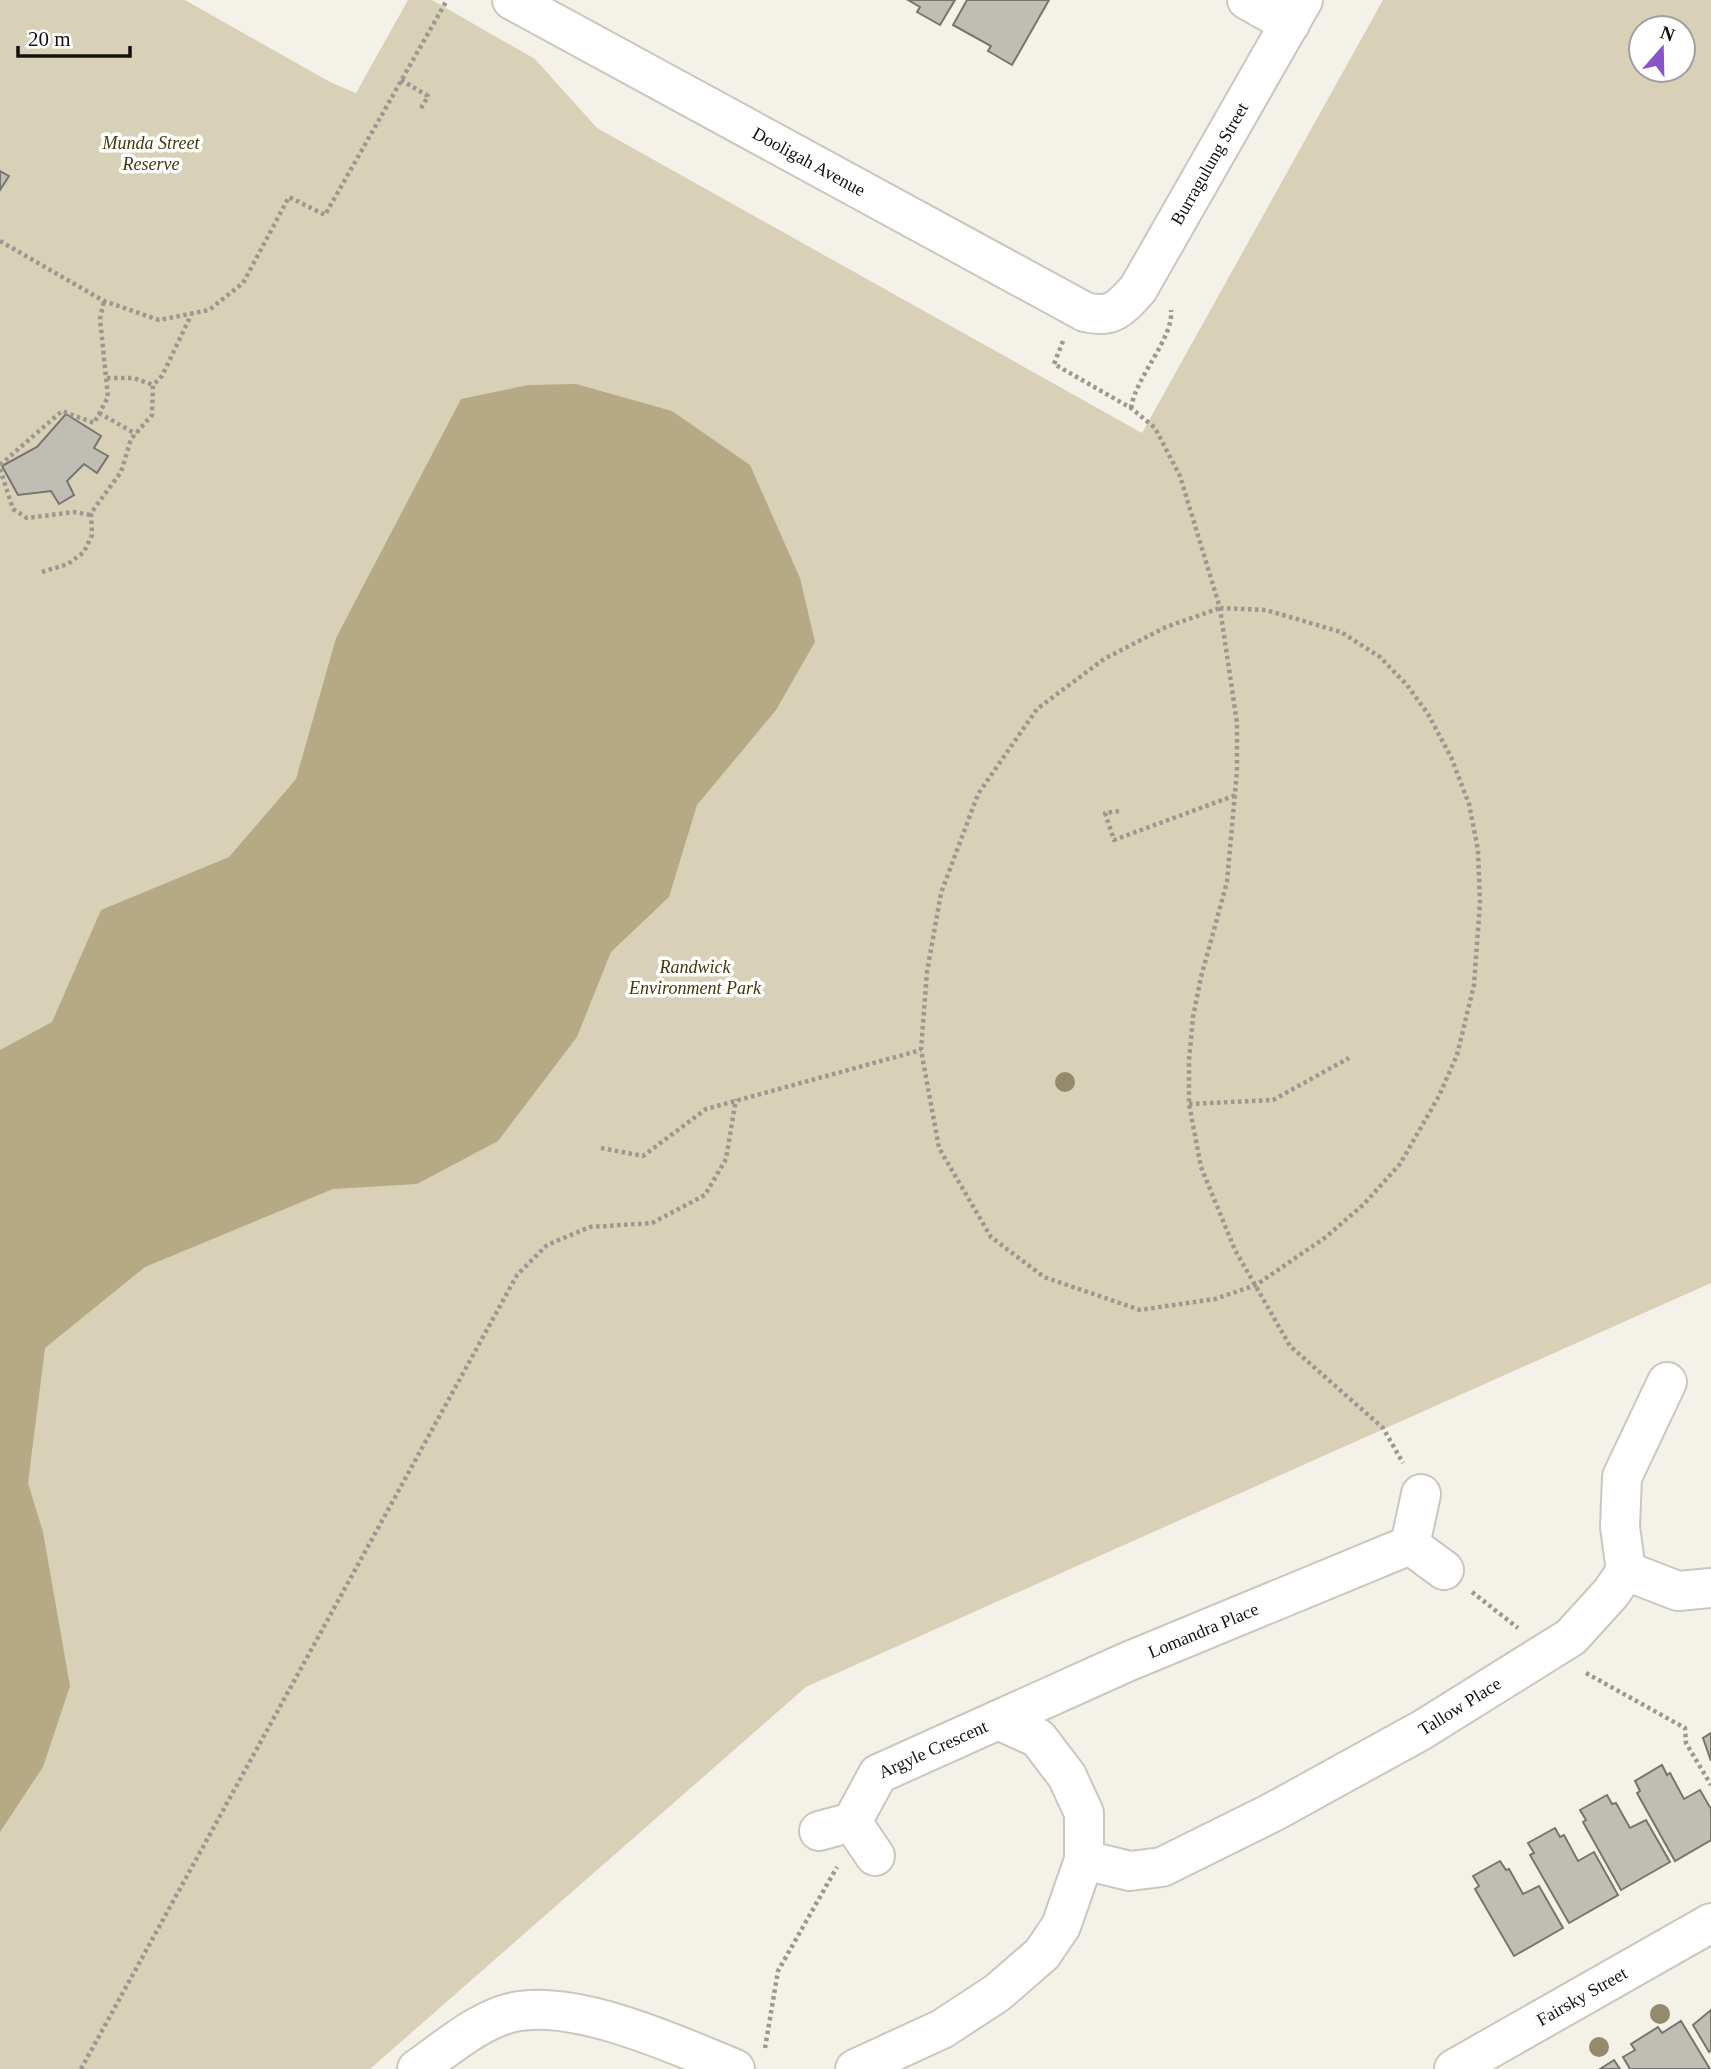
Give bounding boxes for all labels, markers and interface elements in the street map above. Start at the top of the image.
scale bar [18,14,130,58]
north arrow [1627,14,1697,84]
text: N [1658,21,1678,46]
text: 20 m [28,27,71,51]
street label: Burragulung Street [1167,99,1252,228]
street label: Dooligah Avenue [749,123,869,200]
park label: Munda Street Reserve [102,133,200,174]
park label: Randwick Environment Park [628,957,762,998]
street label: Lomandra Place [1145,1599,1261,1662]
street label: Tallow Place [1415,1673,1505,1740]
street label: Argyle Crescent [875,1716,990,1782]
street label: Fairsky Street [1533,1963,1630,2030]

